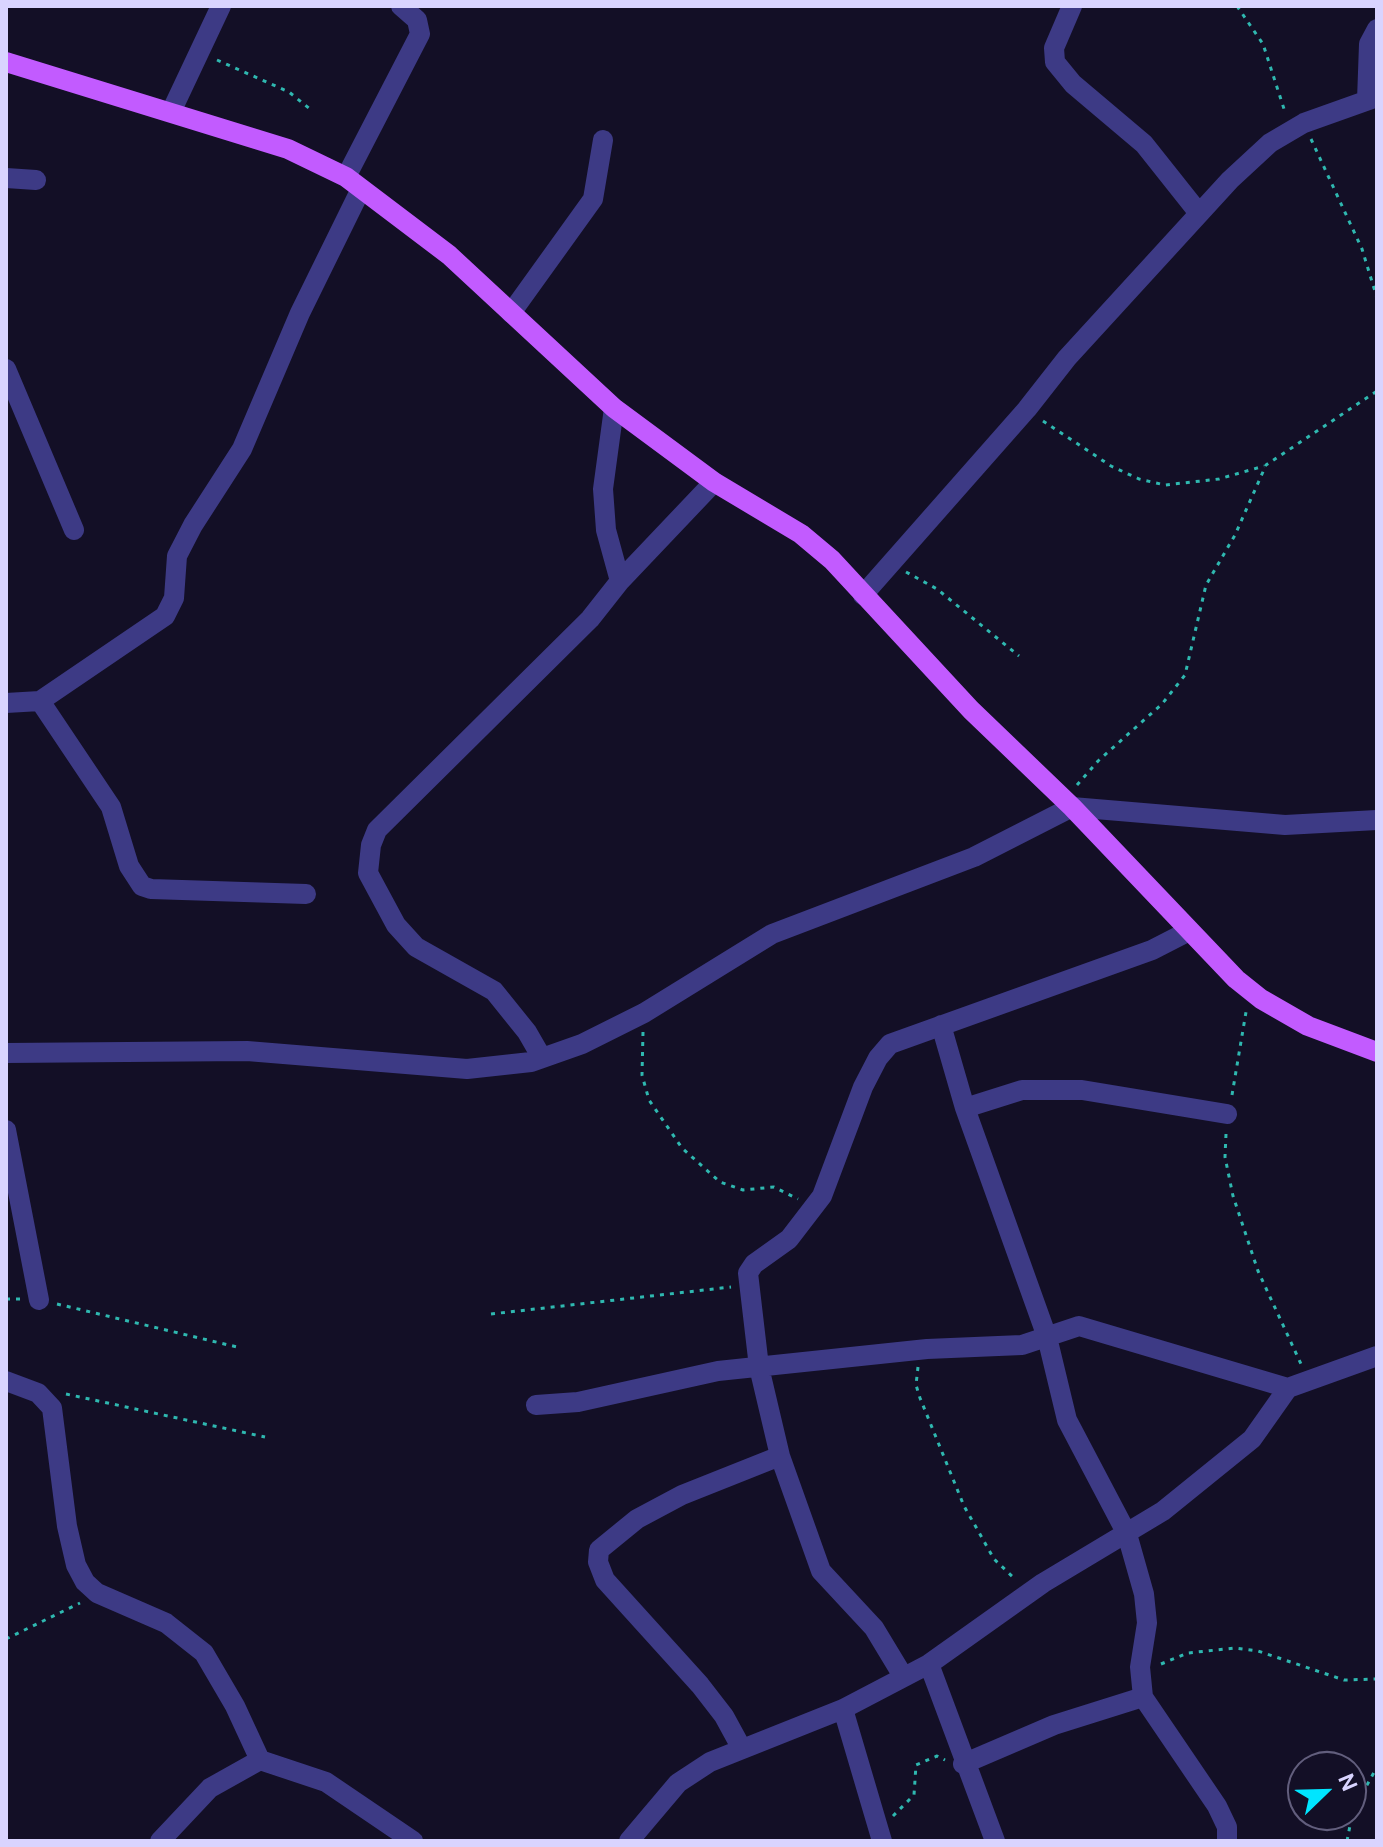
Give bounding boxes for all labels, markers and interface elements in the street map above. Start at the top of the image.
north arrow [1287,1751,1367,1831]
text: N [1331,1769,1364,1795]

